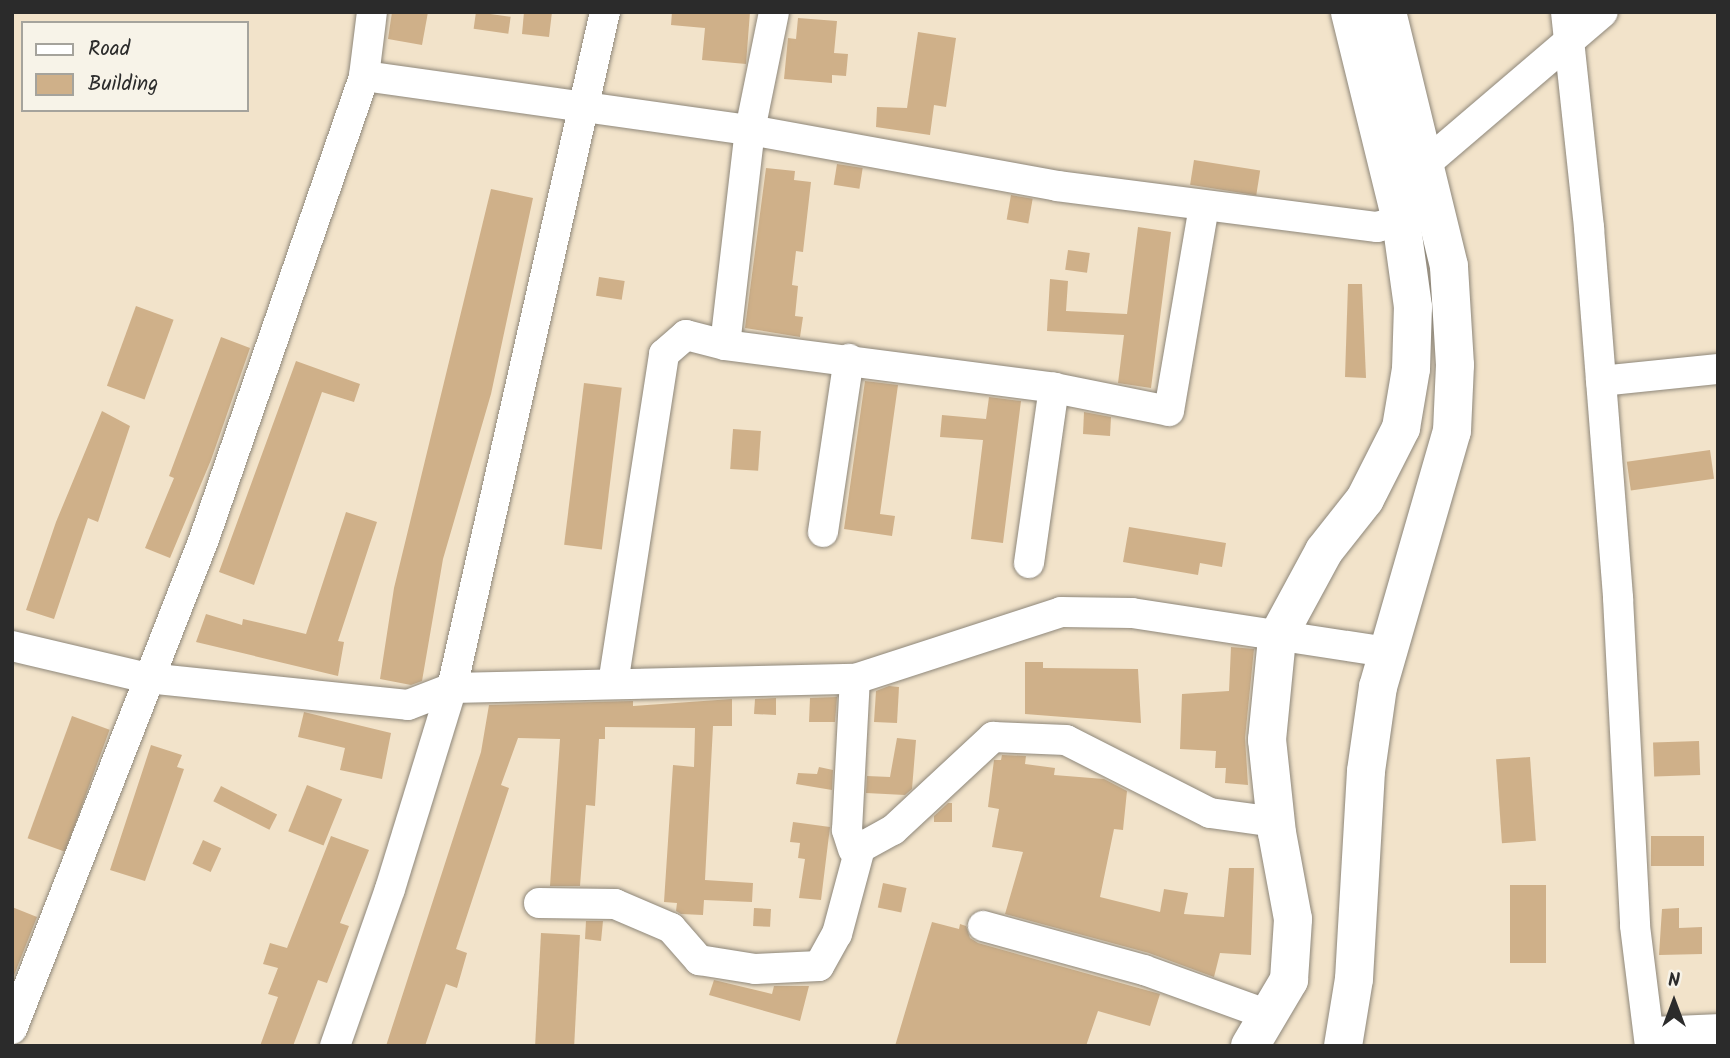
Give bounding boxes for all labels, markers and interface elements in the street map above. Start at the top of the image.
legend [21,21,248,112]
text: Road [88,33,130,66]
text: Building [88,68,158,101]
text: N [1668,966,1680,996]
north arrow [1639,967,1709,1037]

